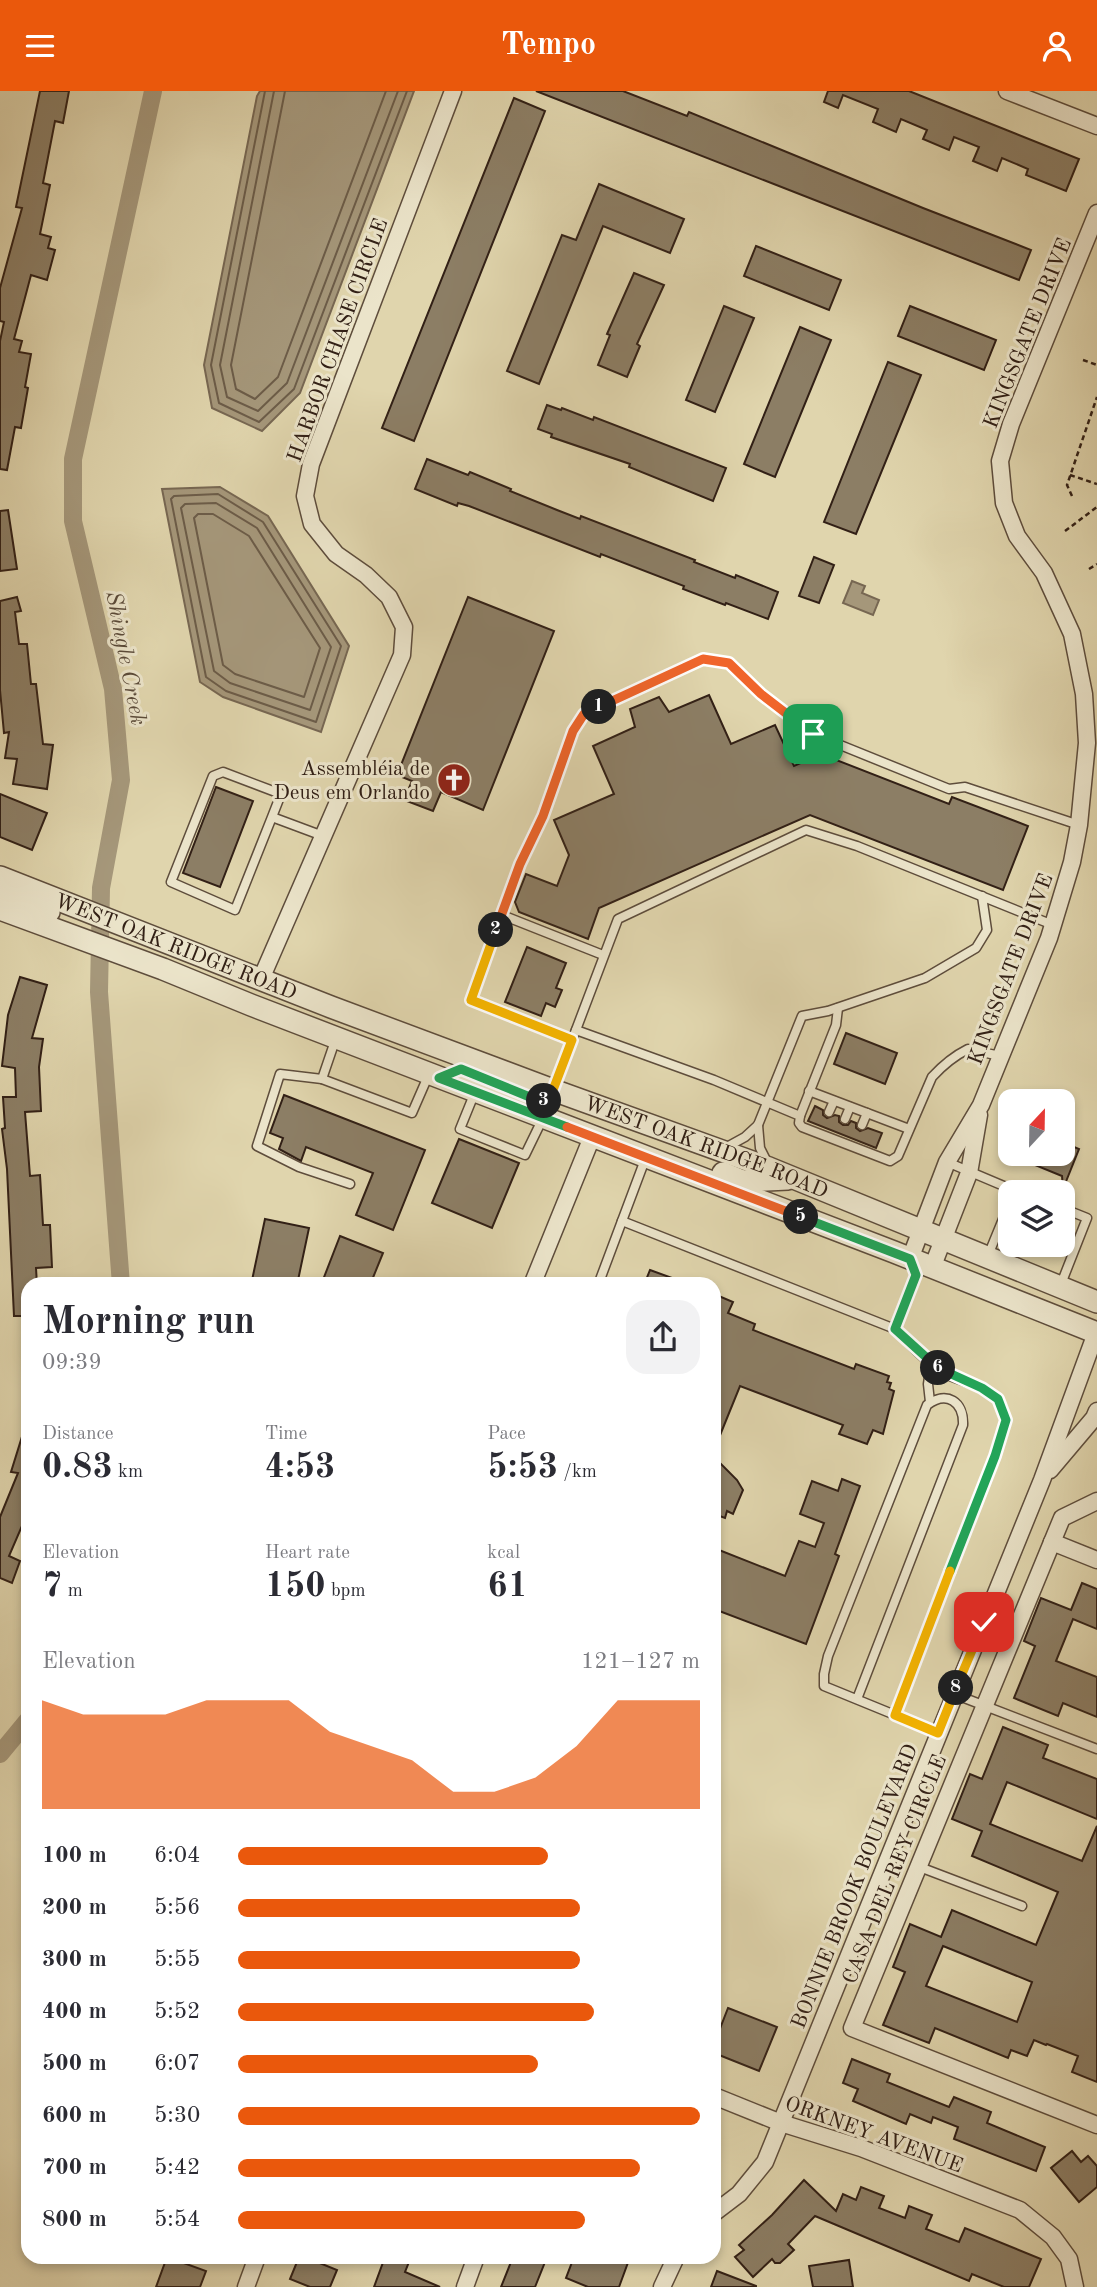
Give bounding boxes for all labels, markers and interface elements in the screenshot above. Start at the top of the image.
icon: menu [21,27,59,65]
icon: person [1038,27,1076,65]
text: Tempo [501,30,596,62]
street label: HARBOR CHASE CIRCLE [284,216,392,465]
street label: KINGSGATE DRIVE [981,236,1076,432]
water label: Shingle Creek [100,589,150,727]
pin: 1 [582,689,616,725]
text: 1 [593,697,604,716]
pin [783,704,843,764]
icon: arrive [794,715,832,753]
place label: Assembléia de Deus em Orlando [273,759,430,804]
church icon: Assembléia de Deus em Orlando [435,761,473,799]
street label: KINGSGATE DRIVE [965,871,1058,1068]
street label: WEST OAK RIDGE ROAD [51,890,299,1004]
pin: 2 [478,913,514,947]
text: 2 [490,920,501,939]
pin: 3 [526,1083,562,1119]
north arrow [998,1089,1074,1165]
map controls [998,1089,1075,1257]
text: 3 [538,1091,549,1110]
street label: WEST OAK RIDGE ROAD [581,1093,831,1203]
button: layers [998,1180,1075,1257]
pin: 5 [784,1199,818,1235]
text: 5 [795,1207,806,1226]
button: share [626,1300,700,1374]
text: Morning run [42,1304,255,1342]
text: 09:39 [42,1351,102,1374]
pin: 6 [920,1351,956,1385]
text: 6 [932,1358,943,1377]
text: Distance [42,1425,114,1444]
text: Time [265,1425,307,1444]
text: Pace [487,1425,526,1444]
text: 0.83 [42,1450,113,1485]
text: 4:53 [265,1450,335,1485]
text: 5:53 [487,1450,558,1485]
text: km [113,1463,143,1482]
text: /km [558,1463,597,1482]
text: Elevation [42,1544,119,1563]
text: Heart rate [265,1544,350,1563]
text: kcal [487,1544,520,1563]
text: 7 [42,1569,62,1604]
text: 150 [265,1569,326,1604]
text: 61 [487,1569,528,1604]
text: m [62,1582,83,1601]
text: bpm [326,1582,366,1601]
pin [954,1592,1014,1652]
icon: check [965,1603,1003,1641]
text: Elevation [42,1650,136,1673]
text: 121–127 m [581,1650,700,1673]
pin: 8 [939,1671,974,1705]
text: 8 [950,1678,961,1697]
street label: BONNIE BROOK BOULEVARD [789,1741,922,2032]
street label: CASA DEL REY CIRCLE [840,1752,951,1987]
text: 100 m [42,1844,107,1867]
text: 6:04 [154,1844,200,1867]
text: 200 m [42,1896,107,1919]
text: 5:56 [154,1896,200,1919]
text: 300 m [42,1948,107,1971]
text: 5:55 [154,1948,200,1971]
text: 400 m [42,2000,107,2023]
text: 5:52 [154,2000,200,2023]
text: 500 m [42,2052,107,2075]
text: 6:07 [154,2052,200,2075]
street label: ORKNEY AVENUE [782,2093,965,2177]
text: 600 m [42,2104,107,2127]
text: 5:30 [154,2104,200,2127]
text: 700 m [42,2156,107,2179]
text: 5:42 [154,2156,200,2179]
text: 800 m [42,2208,107,2231]
text: 5:54 [154,2208,200,2231]

